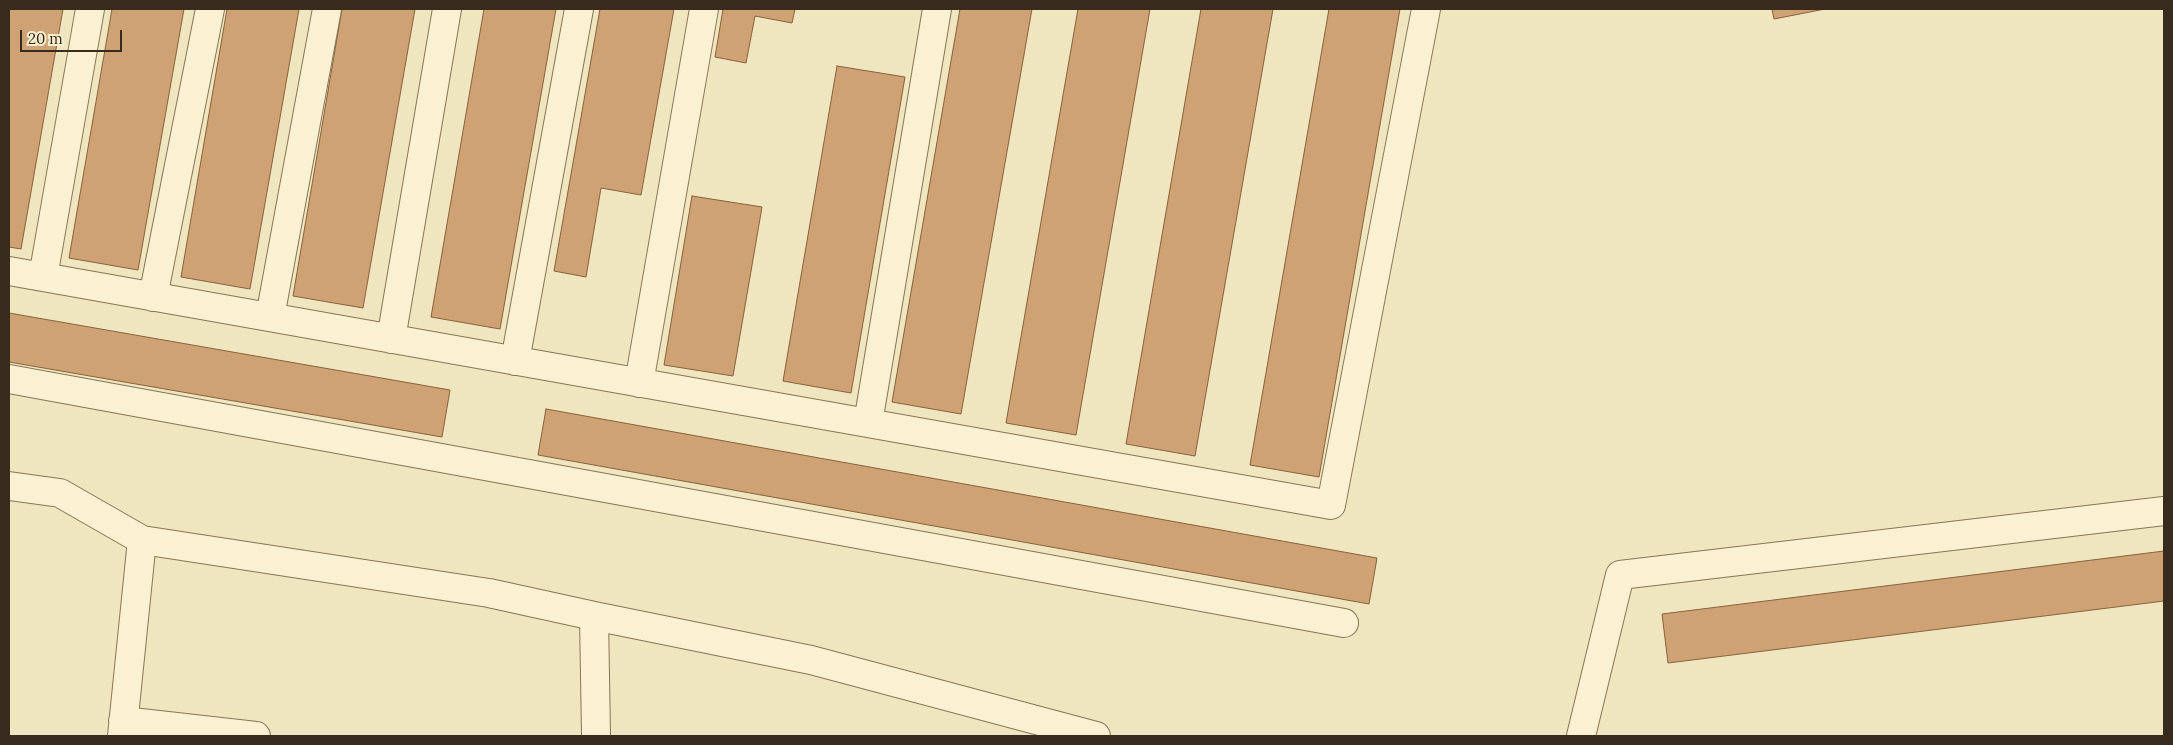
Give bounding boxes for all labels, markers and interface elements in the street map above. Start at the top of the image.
scale bar [22,20,125,52]
text: 20 m [28,29,63,48]

